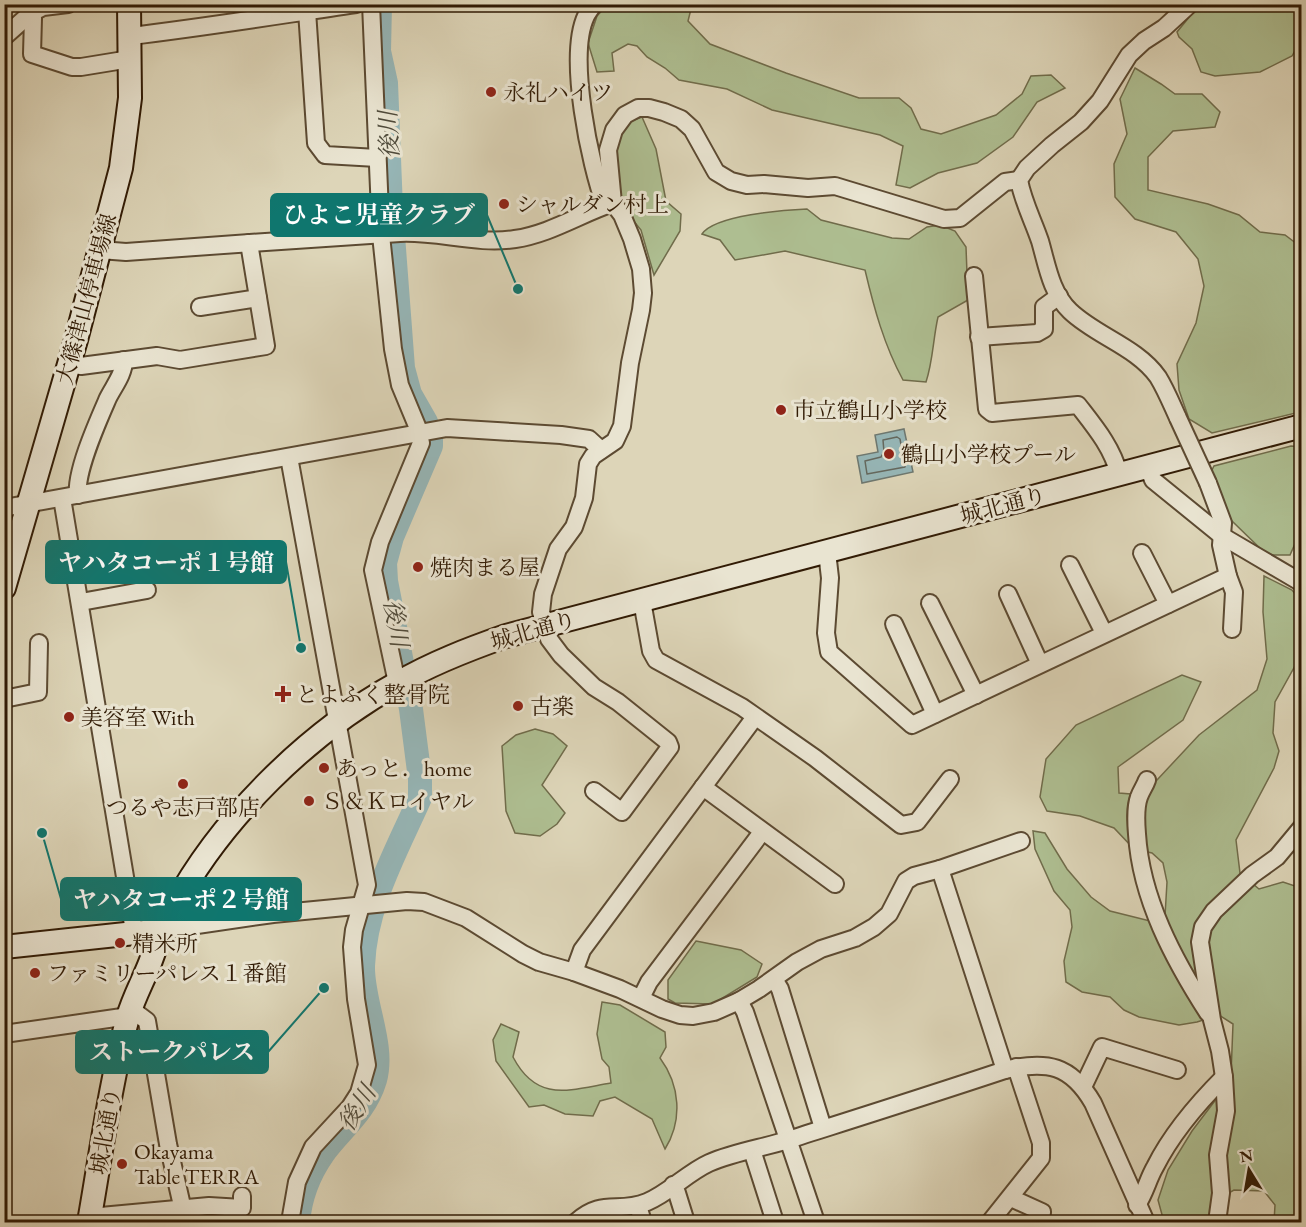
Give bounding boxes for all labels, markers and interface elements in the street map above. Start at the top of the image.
place label: 永礼ハイツ [503,78,613,107]
marker: 永礼ハイツ [484,85,498,99]
water label: 後川 [372,107,405,160]
place label: シャルダン村上 [516,190,669,219]
callout: ひよこ児童クラブ [271,194,487,236]
marker: シャルダン村上 [497,197,511,211]
text: ひよこ児童クラブ [283,199,475,230]
street label: 大篠津山停車場線 [50,210,123,388]
place label: 市立鶴山小学校 [793,396,947,425]
marker: 市立鶴山小学校 [774,403,788,417]
place label: 鶴山小学校プール [901,440,1076,469]
marker: 鶴山小学校プール [882,447,896,461]
street label: 城北通り [957,480,1049,531]
callout: ヤハタコーポ１号館 [46,541,286,583]
text: ヤハタコーポ１号館 [58,547,274,578]
place label: 焼肉まる屋 [430,553,540,582]
marker: 焼肉まる屋 [411,560,425,574]
water label: 後川 [377,597,416,652]
street label: 城北通り [487,604,579,657]
place label: とよふく整骨院 [296,680,450,709]
marker: とよふく整骨院 [274,685,292,703]
place label: 古楽 [530,692,574,721]
marker: 古楽 [511,699,525,713]
place label: 美容室 With [81,703,195,732]
marker: 美容室 With [62,710,76,724]
place label: あっと．home [336,754,472,783]
marker: あっと．home [317,761,331,775]
marker: つるや志戸部店 [176,777,190,791]
place label: Ｓ＆Ｋロイヤル [321,787,474,816]
place label: つるや志戸部店 [106,793,260,822]
marker: Ｓ＆Ｋロイヤル [302,794,316,808]
callout: ヤハタコーポ２号館 [61,878,301,920]
text: ヤハタコーポ２号館 [73,884,289,915]
place label: 精米所 [132,929,198,958]
marker: 精米所 [113,936,127,950]
place label: ファミリーパレス１番館 [47,959,287,988]
marker: ファミリーパレス１番館 [28,966,42,980]
callout: ストークパレス [76,1031,268,1073]
text: ストークパレス [89,1036,255,1067]
water label: 後川 [331,1077,384,1136]
street label: 城北通り [84,1085,127,1177]
place label: Okayama Table TERRA [134,1137,260,1191]
north arrow [1219,1140,1279,1200]
text: N [1238,1144,1255,1167]
marker: Okayama Table TERRA [115,1157,129,1171]

